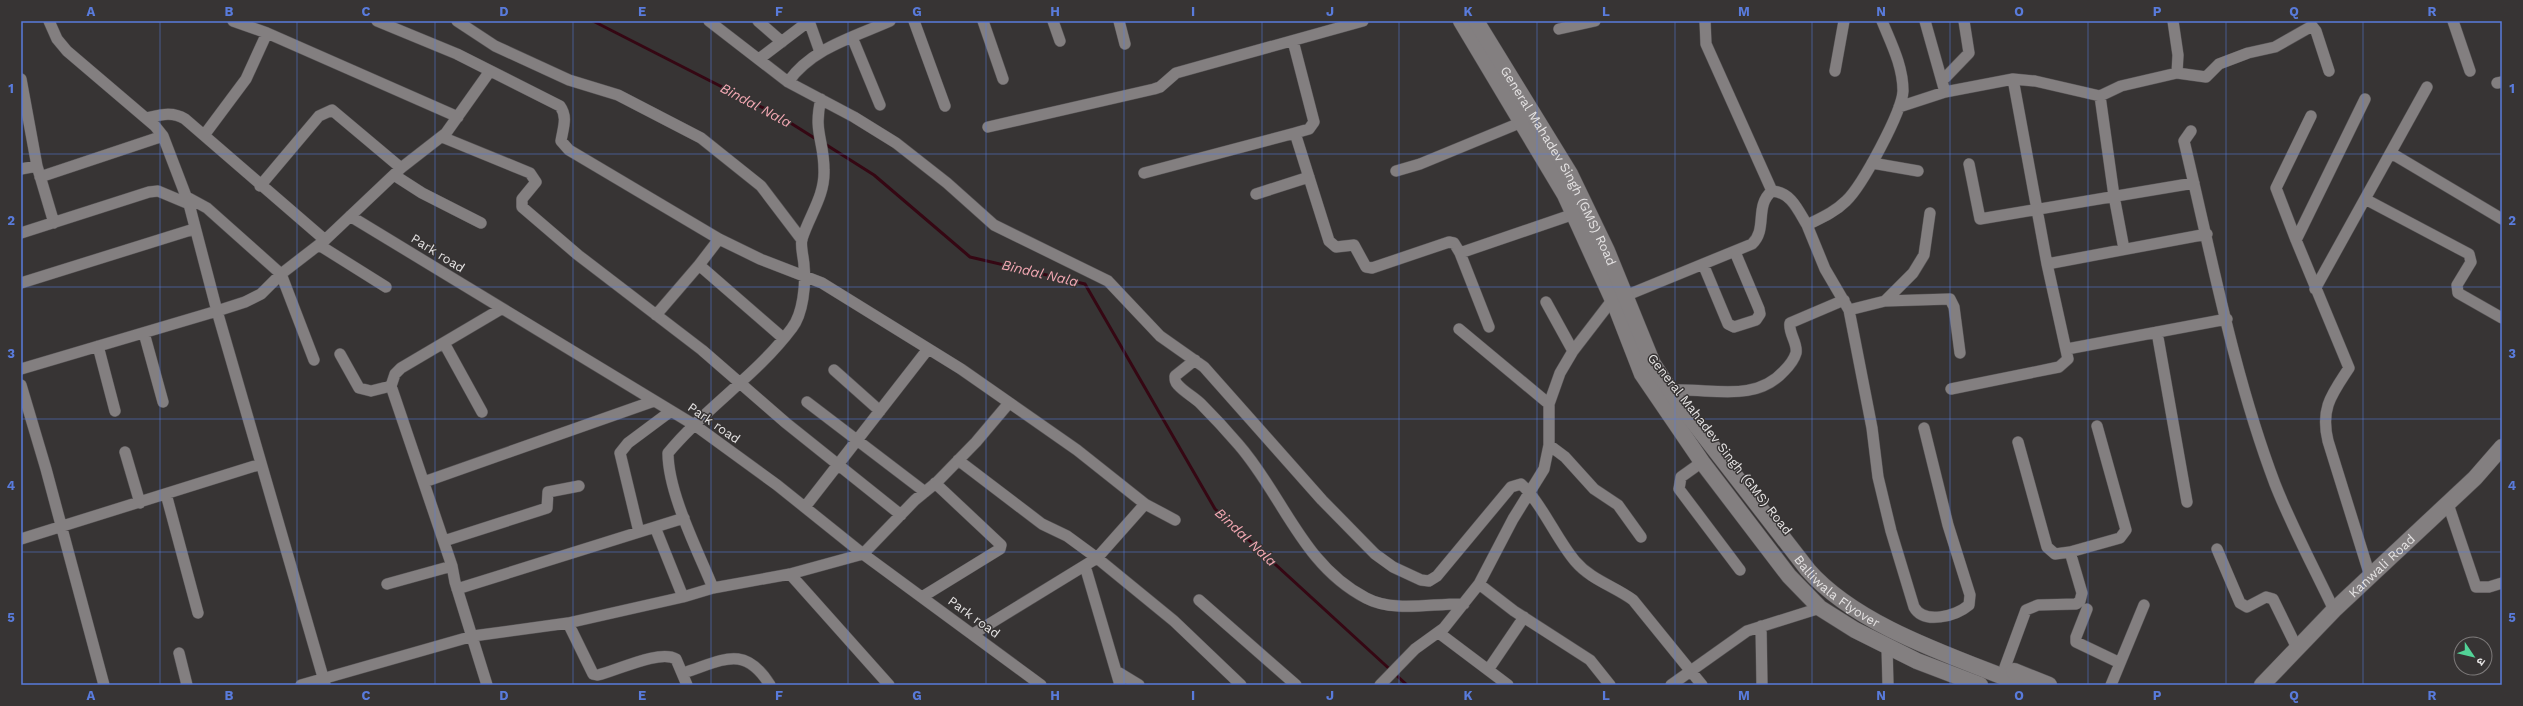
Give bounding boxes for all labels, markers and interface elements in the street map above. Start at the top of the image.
text: A [87,4,96,19]
text: B [225,4,234,19]
text: C [362,4,371,19]
text: D [499,4,509,19]
text: E [638,4,646,19]
text: F [775,4,783,19]
text: G [912,4,922,19]
text: H [1050,4,1060,19]
text: I [1191,4,1195,19]
text: J [1326,4,1334,19]
text: K [1463,4,1473,19]
text: L [1602,4,1610,19]
text: M [1738,4,1750,19]
text: N [1876,4,1886,19]
text: O [2014,4,2024,19]
text: P [2153,4,2162,19]
text: Q [2289,4,2299,19]
text: R [2428,4,2437,19]
street label: General Mahadev Singh (GMS) Road [1498,63,1620,268]
water label: Bindal Nala [718,80,795,131]
text: 1 [8,81,14,96]
text: 1 [2509,81,2515,96]
text: 2 [7,213,15,228]
text: 2 [2508,213,2516,228]
street label: Park road [408,231,468,275]
water label: Bindal Nala [1000,256,1080,290]
text: 3 [7,346,15,361]
text: 3 [2508,346,2516,361]
street label: General Mahadev Singh (GMS) Road [1645,351,1795,537]
street label: Park road [685,400,743,446]
text: 4 [7,478,16,493]
text: 4 [2508,478,2517,493]
water label: Bindal Nala [1212,505,1280,570]
street label: Kanwali Road [2345,531,2418,600]
street label: Balliwala Flyover [1792,552,1883,630]
street label: Park road [945,593,1003,641]
text: 5 [7,610,15,625]
text: 5 [2508,610,2516,625]
north arrow [2453,636,2493,676]
text: उ [2473,655,2488,668]
text: A [87,688,96,703]
text: B [225,688,234,703]
text: C [362,688,371,703]
text: D [499,688,509,703]
text: E [638,688,646,703]
text: F [775,688,783,703]
text: G [912,688,922,703]
text: H [1050,688,1060,703]
text: I [1191,688,1195,703]
text: J [1326,688,1334,703]
text: K [1463,688,1473,703]
text: L [1602,688,1610,703]
text: M [1738,688,1750,703]
text: N [1876,688,1886,703]
text: O [2014,688,2024,703]
text: P [2153,688,2162,703]
text: Q [2289,688,2299,703]
text: R [2428,688,2437,703]

